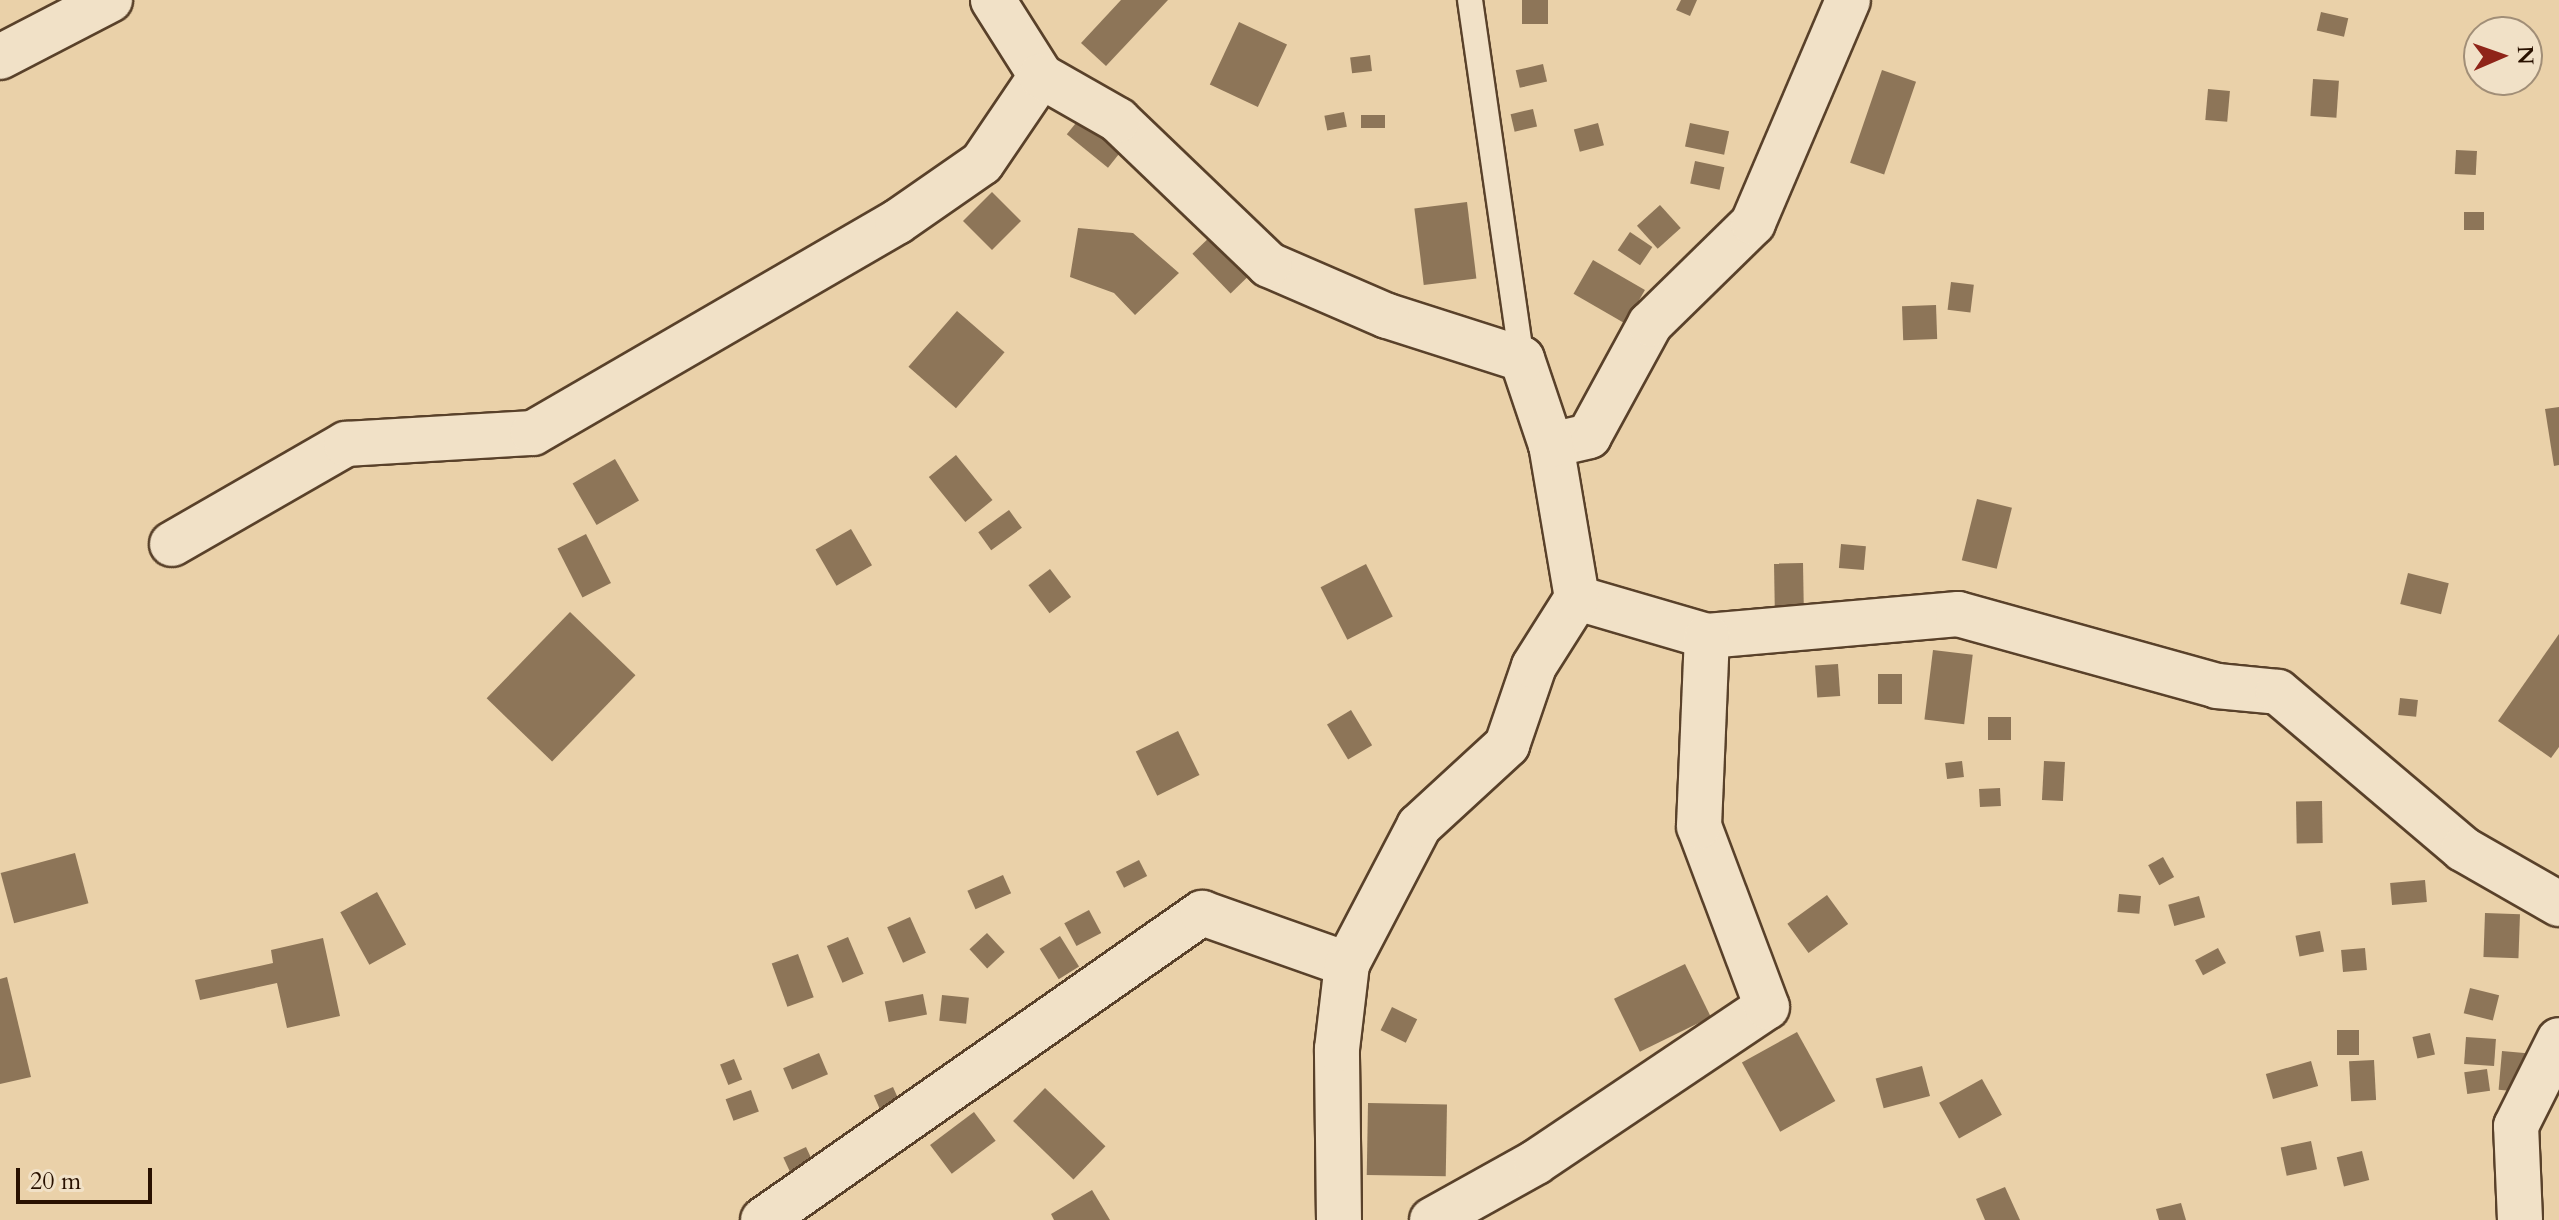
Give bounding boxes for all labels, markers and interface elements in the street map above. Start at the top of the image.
north arrow [2463,16,2543,96]
text: N [2510,45,2540,65]
scale bar [20,1152,156,1202]
text: 20 m [30,1165,81,1198]

